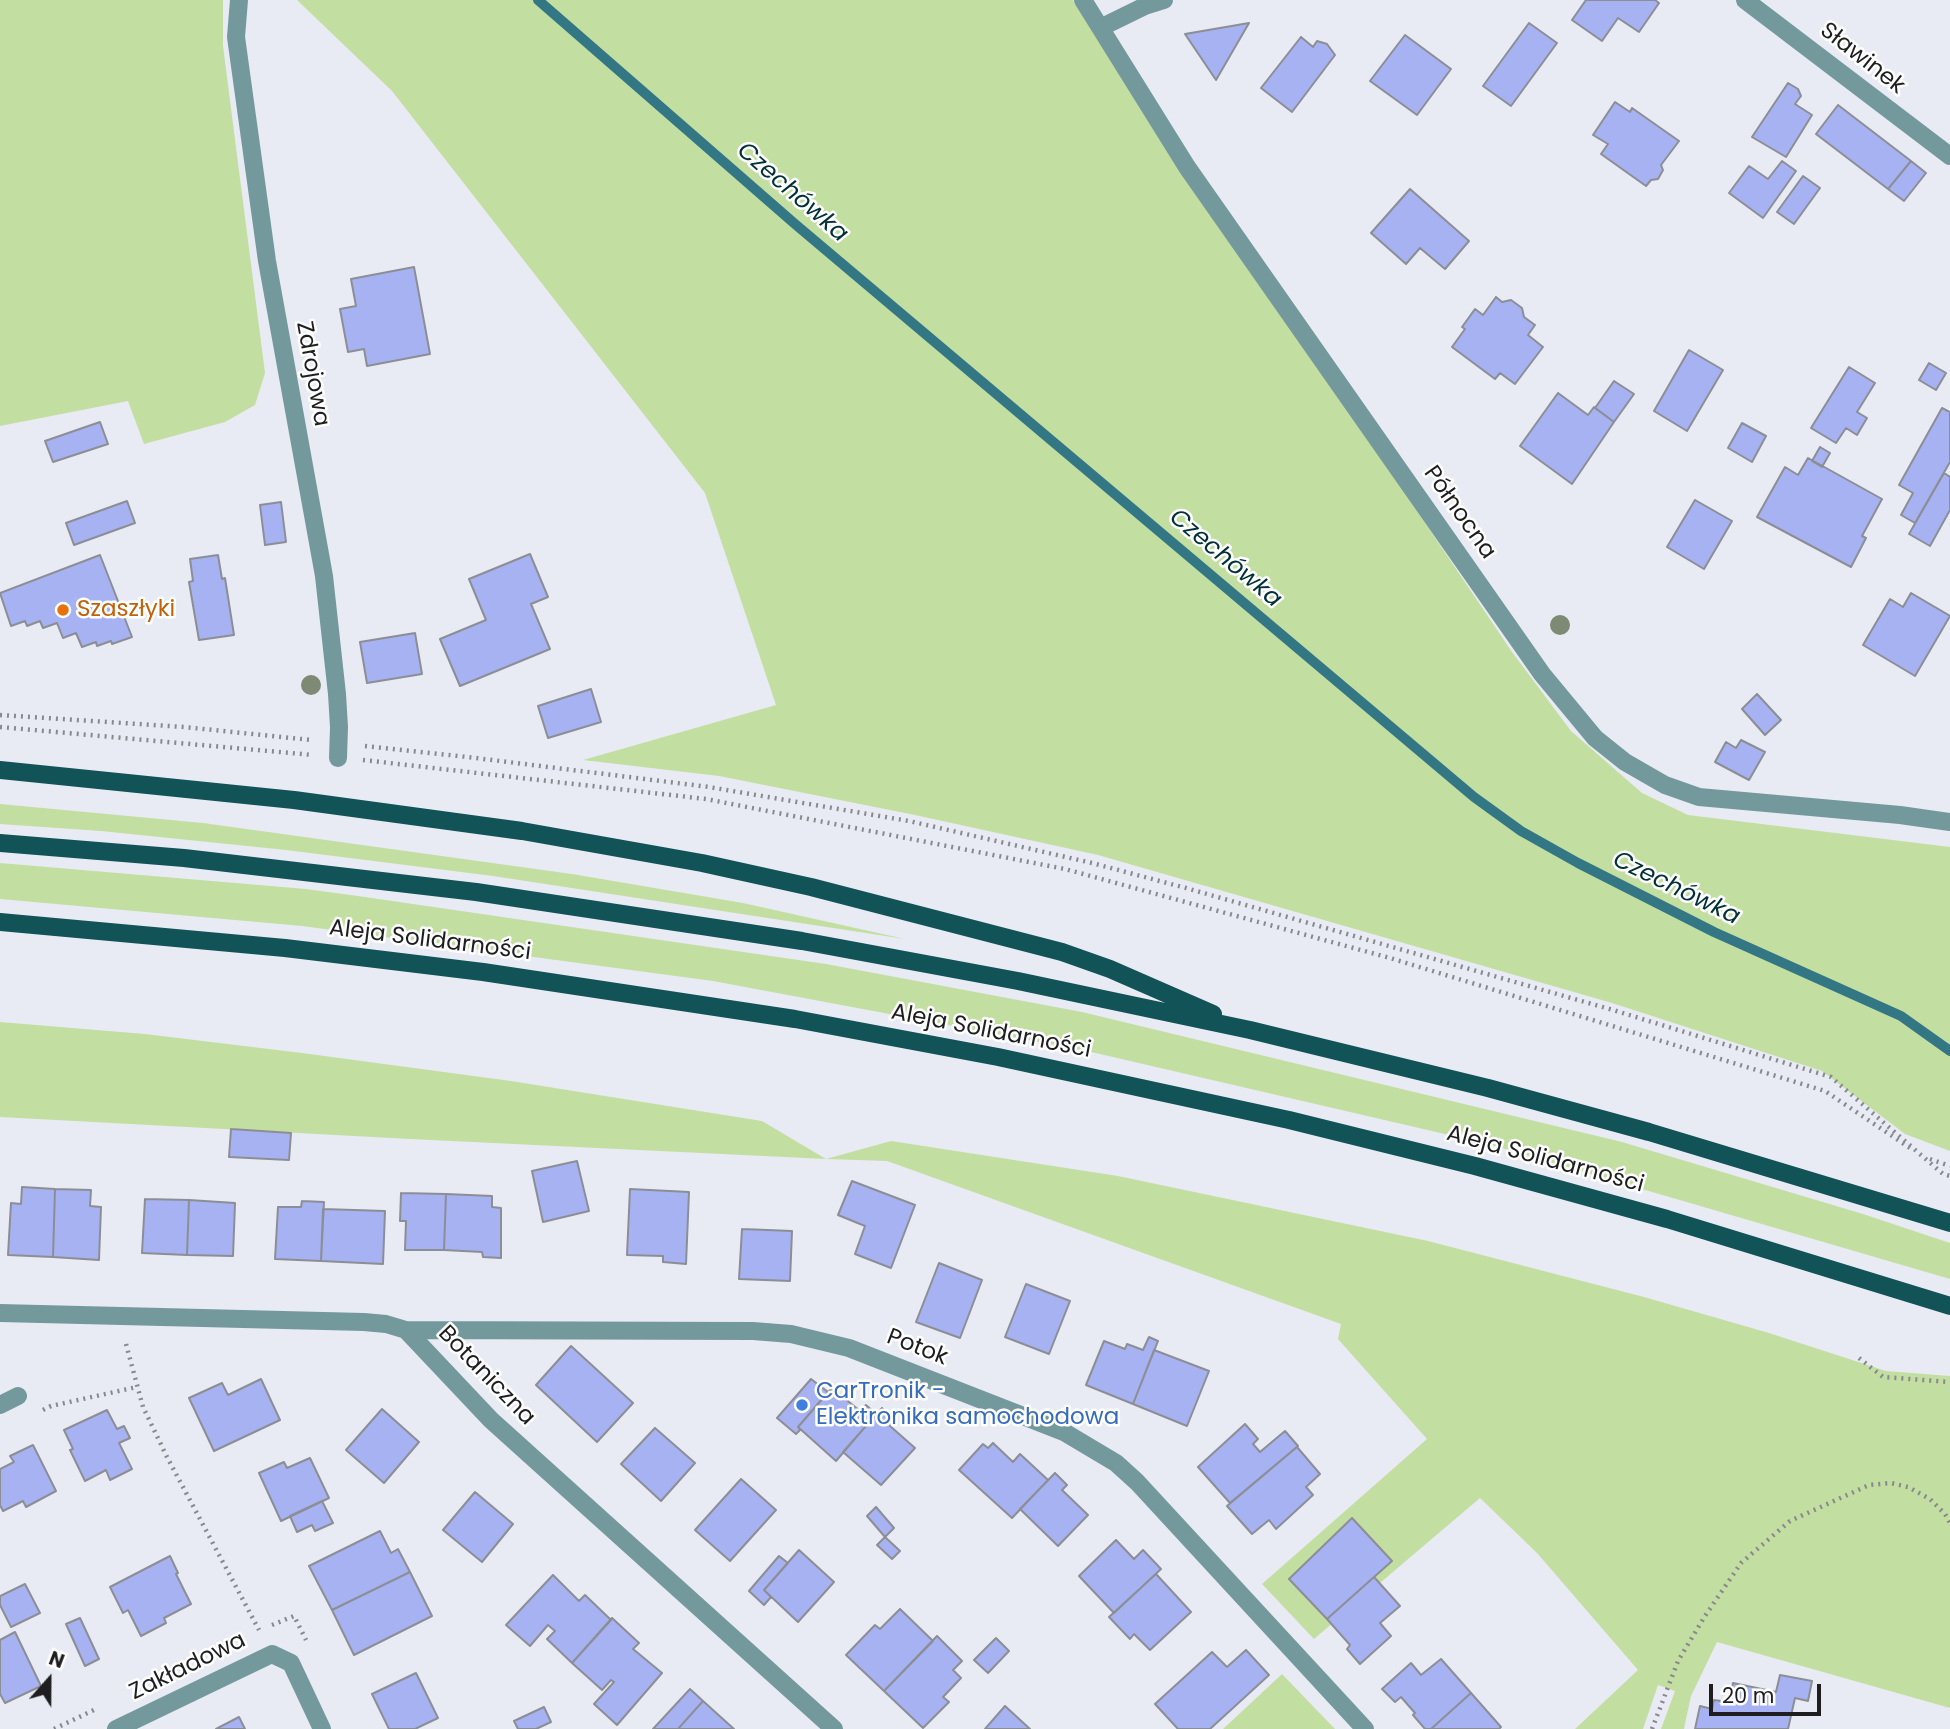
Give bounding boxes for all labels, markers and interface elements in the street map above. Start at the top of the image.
street label: Sławinek [1814,17,1910,101]
water label: Czechówka [731,137,853,249]
street label: Zdrojowa [289,319,335,429]
street label: Północna [1417,461,1501,565]
water label: Czechówka [1163,504,1287,614]
place label: Szaszłyki [77,596,175,624]
marker: Szaszłyki [55,602,71,618]
water label: Czechówka [1608,846,1744,932]
street label: Aleja Solidarności [328,915,532,967]
street label: Aleja Solidarności [889,999,1093,1065]
street label: Aleja Solidarności [1443,1120,1647,1200]
street label: Botaniczna [432,1320,540,1432]
street label: Potok [883,1324,951,1372]
place label: CarTronik - Elektronika samochodowa [816,1378,1119,1432]
marker: CarTronik - Elektronika samochodowa [794,1397,810,1413]
street label: Zakładowa [125,1627,251,1707]
north arrow [14,1645,84,1715]
text: N [45,1645,68,1675]
scale bar [1712,1670,1824,1714]
text: 20 m [1722,1681,1775,1710]

